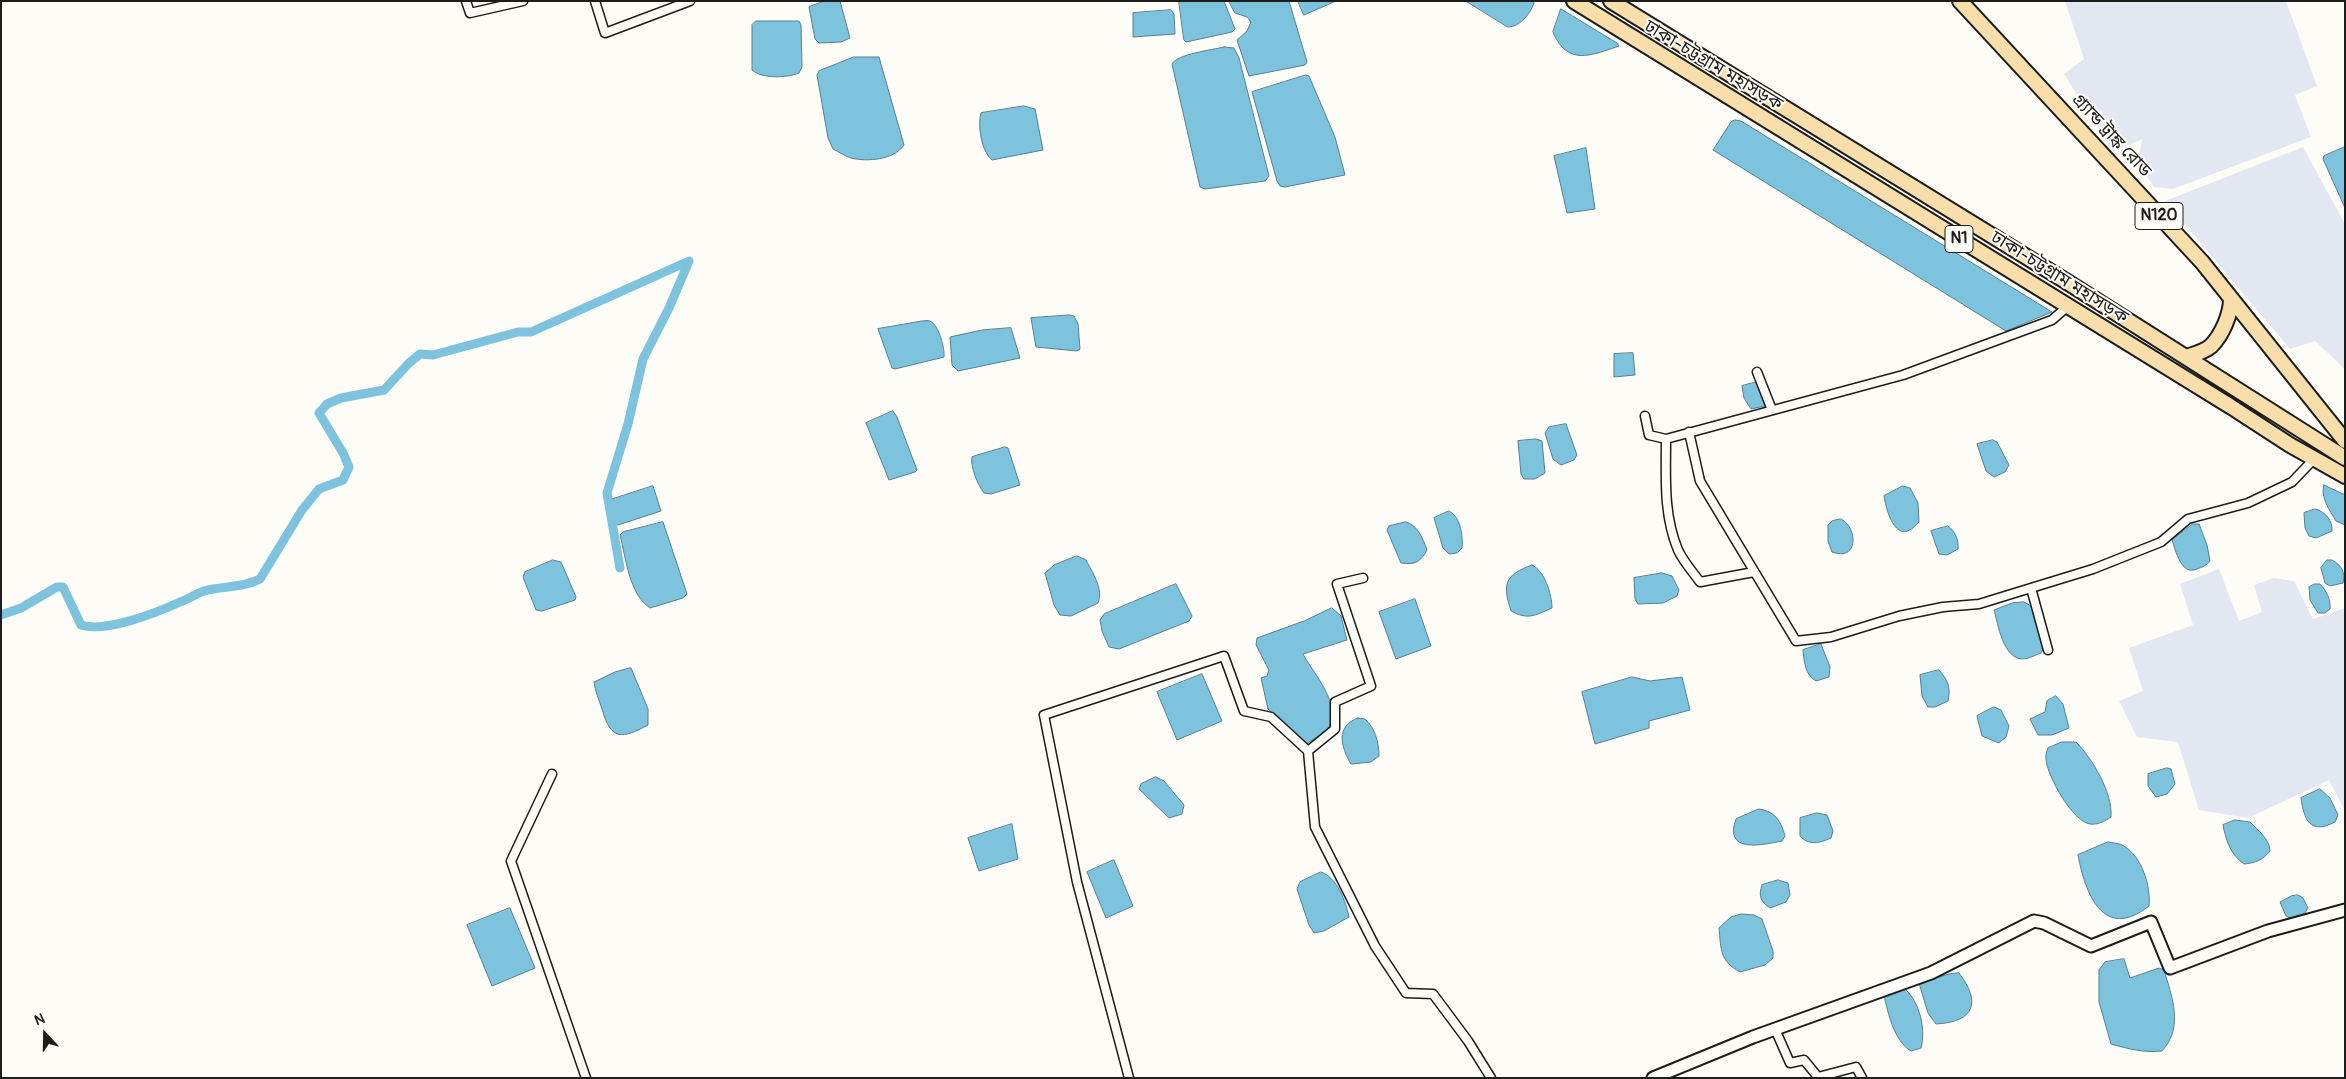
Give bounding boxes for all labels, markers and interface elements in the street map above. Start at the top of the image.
street label: ঢাকা-চট্টগ্রাম মহাসড়ক [1640,16,1786,116]
street label: গ্র্যান্ড ট্রাঙ্ক রোড [2067,90,2155,182]
road number: N120 [2135,202,2183,230]
road number: N1 [1945,225,1973,252]
street label: ঢাকা-চট্টগ্রাম মহাসড়ক [1986,227,2132,329]
north arrow [20,1009,70,1059]
text: N [32,1010,47,1029]

